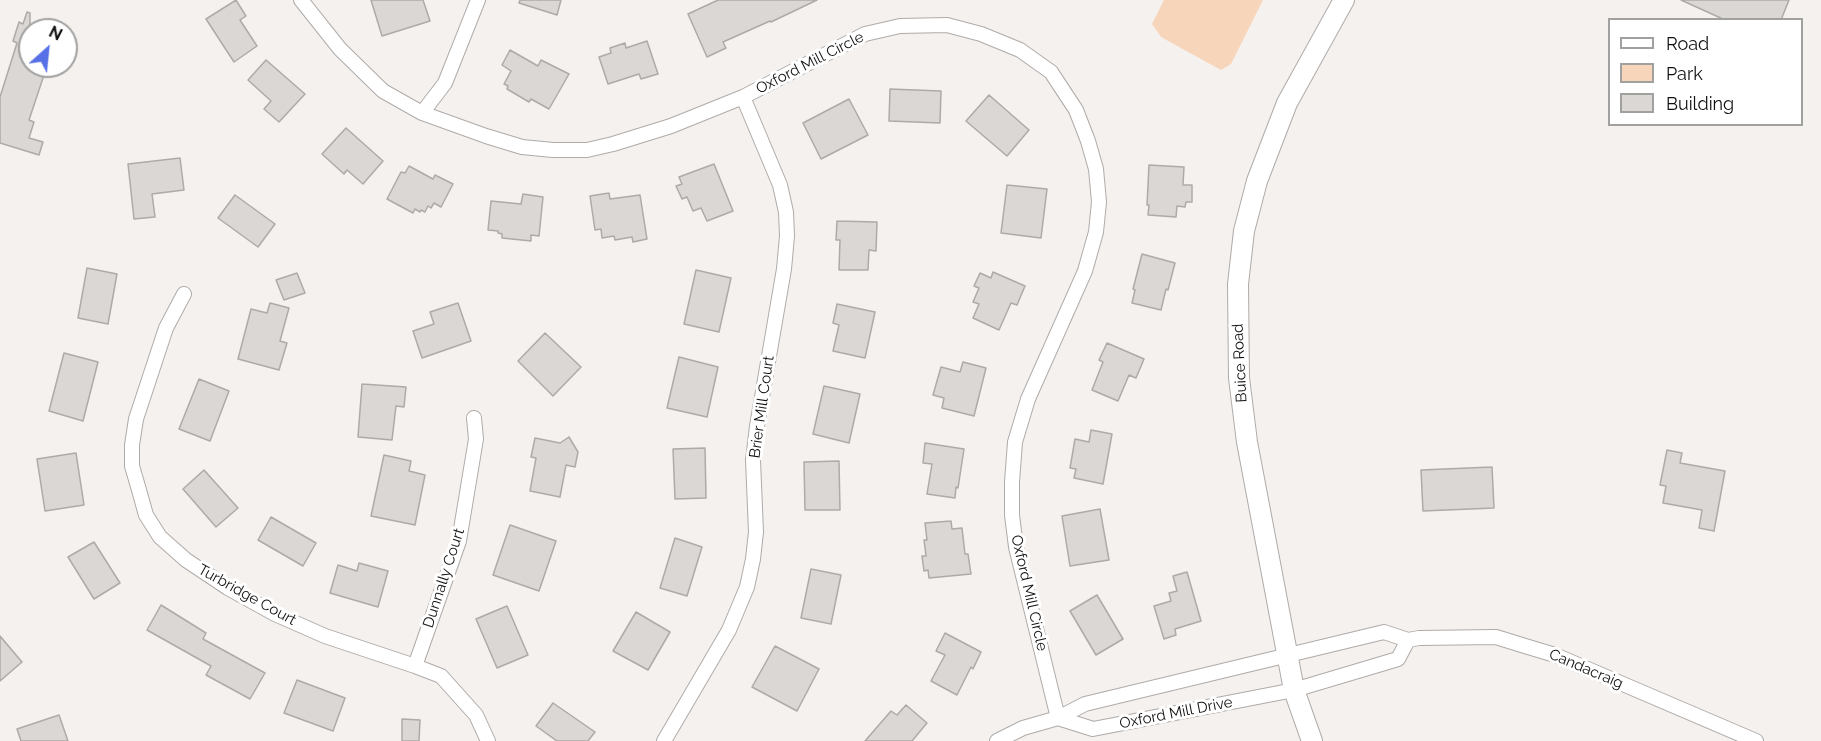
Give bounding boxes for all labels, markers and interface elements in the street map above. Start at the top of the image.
north arrow [18,18,78,78]
legend [1608,18,1803,126]
text: N [46,22,65,45]
street label: Oxford Mill Circle [753,28,867,98]
text: Road [1666,33,1709,54]
text: Park [1666,63,1703,84]
text: Building [1666,93,1734,114]
street label: Buice Road [1229,323,1251,403]
street label: Brier Mill Court [746,355,778,459]
street label: Dunnally Court [419,526,469,630]
street label: Oxford Mill Circle [1007,533,1051,653]
street label: Turbridge Court [195,561,299,629]
street label: Candacraig [1546,645,1626,693]
street label: Oxford Mill Drive [1118,693,1234,733]

